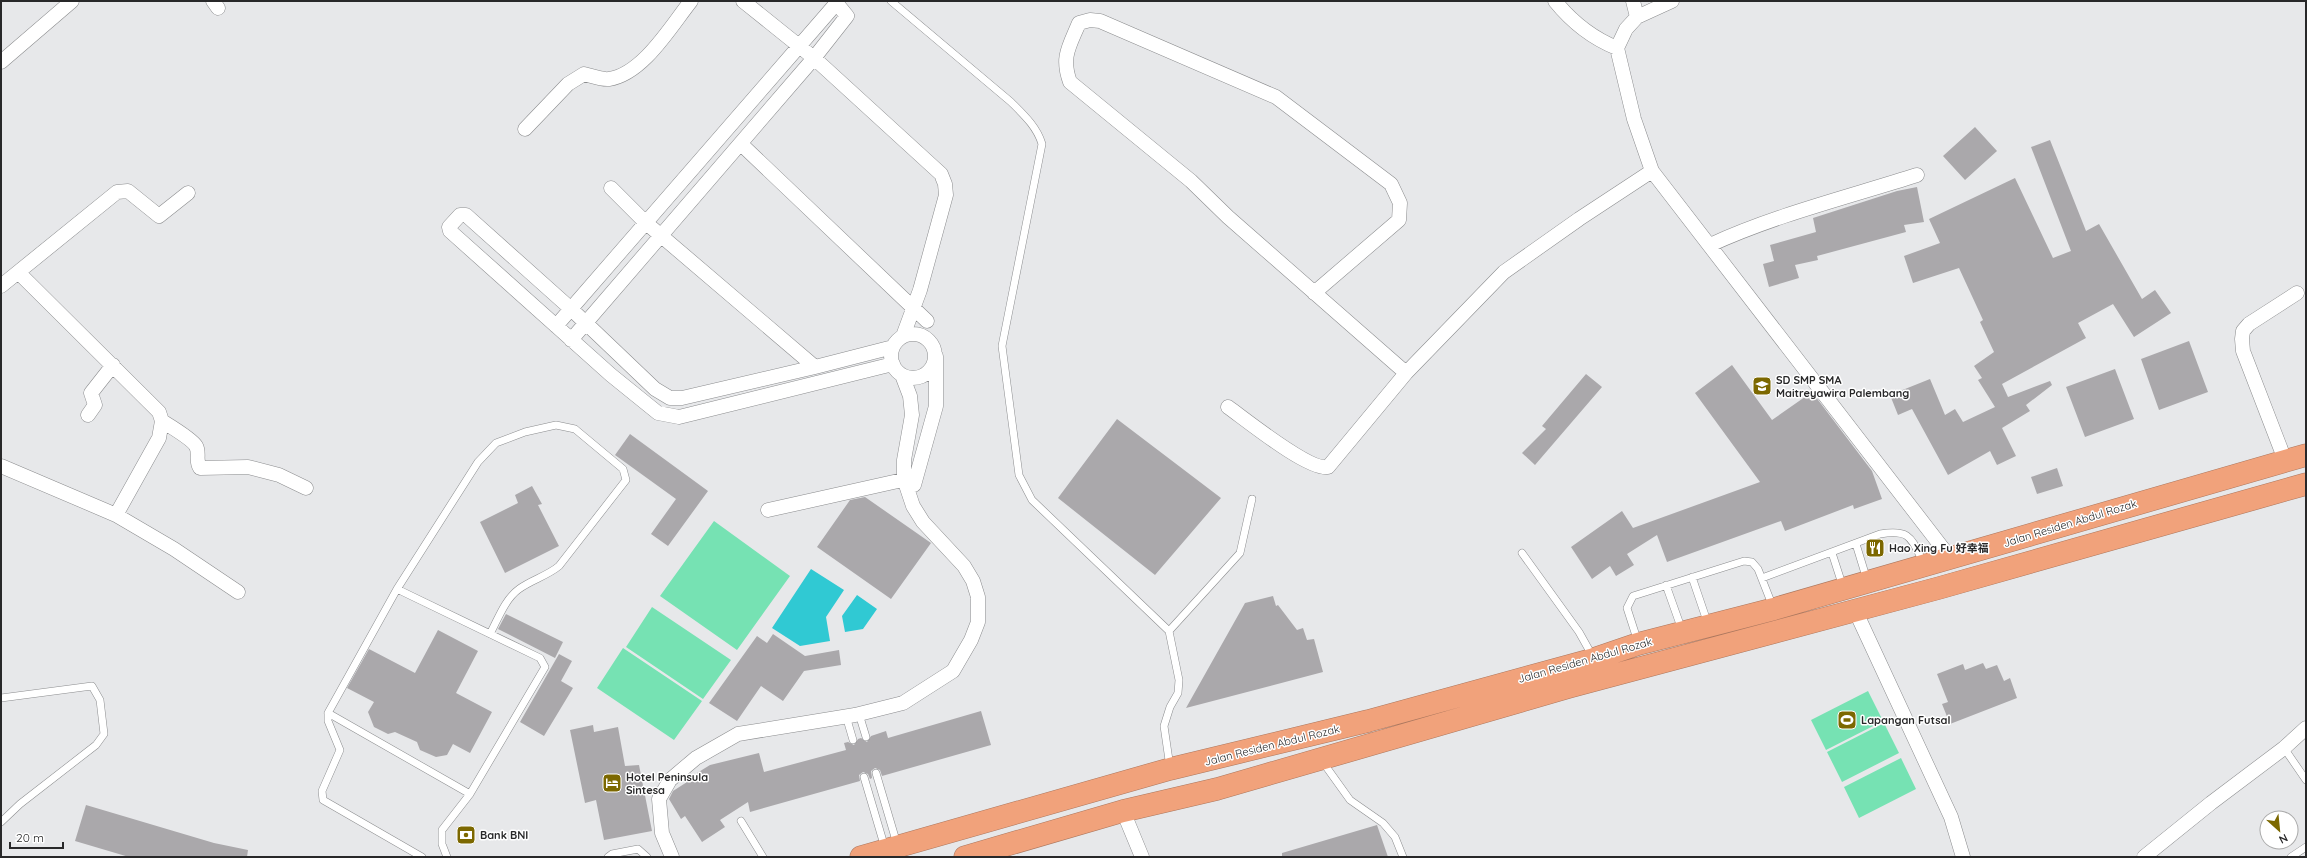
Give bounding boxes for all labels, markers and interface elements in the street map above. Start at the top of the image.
place label: SD SMP SMA Maitreyawira Palembang [1776,373,1909,400]
school or university icon: SD SMP SMA Maitreyawira Palembang [1751,375,1773,397]
street label: Jalan Residen Abdul Rozak [2002,496,2139,550]
restaurant icon: Hao Xing Fu 好幸福 [1864,537,1886,559]
place label: Hao Xing Fu 好幸福 [1889,541,1989,555]
street label: Jalan Residen Abdul Rozak [1516,634,1654,686]
sports icon: Lapangan Futsal [1836,709,1858,731]
place label: Lapangan Futsal [1861,713,1950,727]
street label: Jalan Residen Abdul Rozak [1203,721,1341,769]
place label: Hotel Peninsula Sintesa [626,770,708,797]
hotel icon: Hotel Peninsula Sintesa [601,772,623,794]
north arrow [2259,810,2299,850]
scale bar [10,824,63,850]
bank icon: Bank BNI [455,824,477,846]
place label: Bank BNI [480,828,528,842]
text: 20 m [16,830,44,845]
text: N [2277,831,2290,847]

